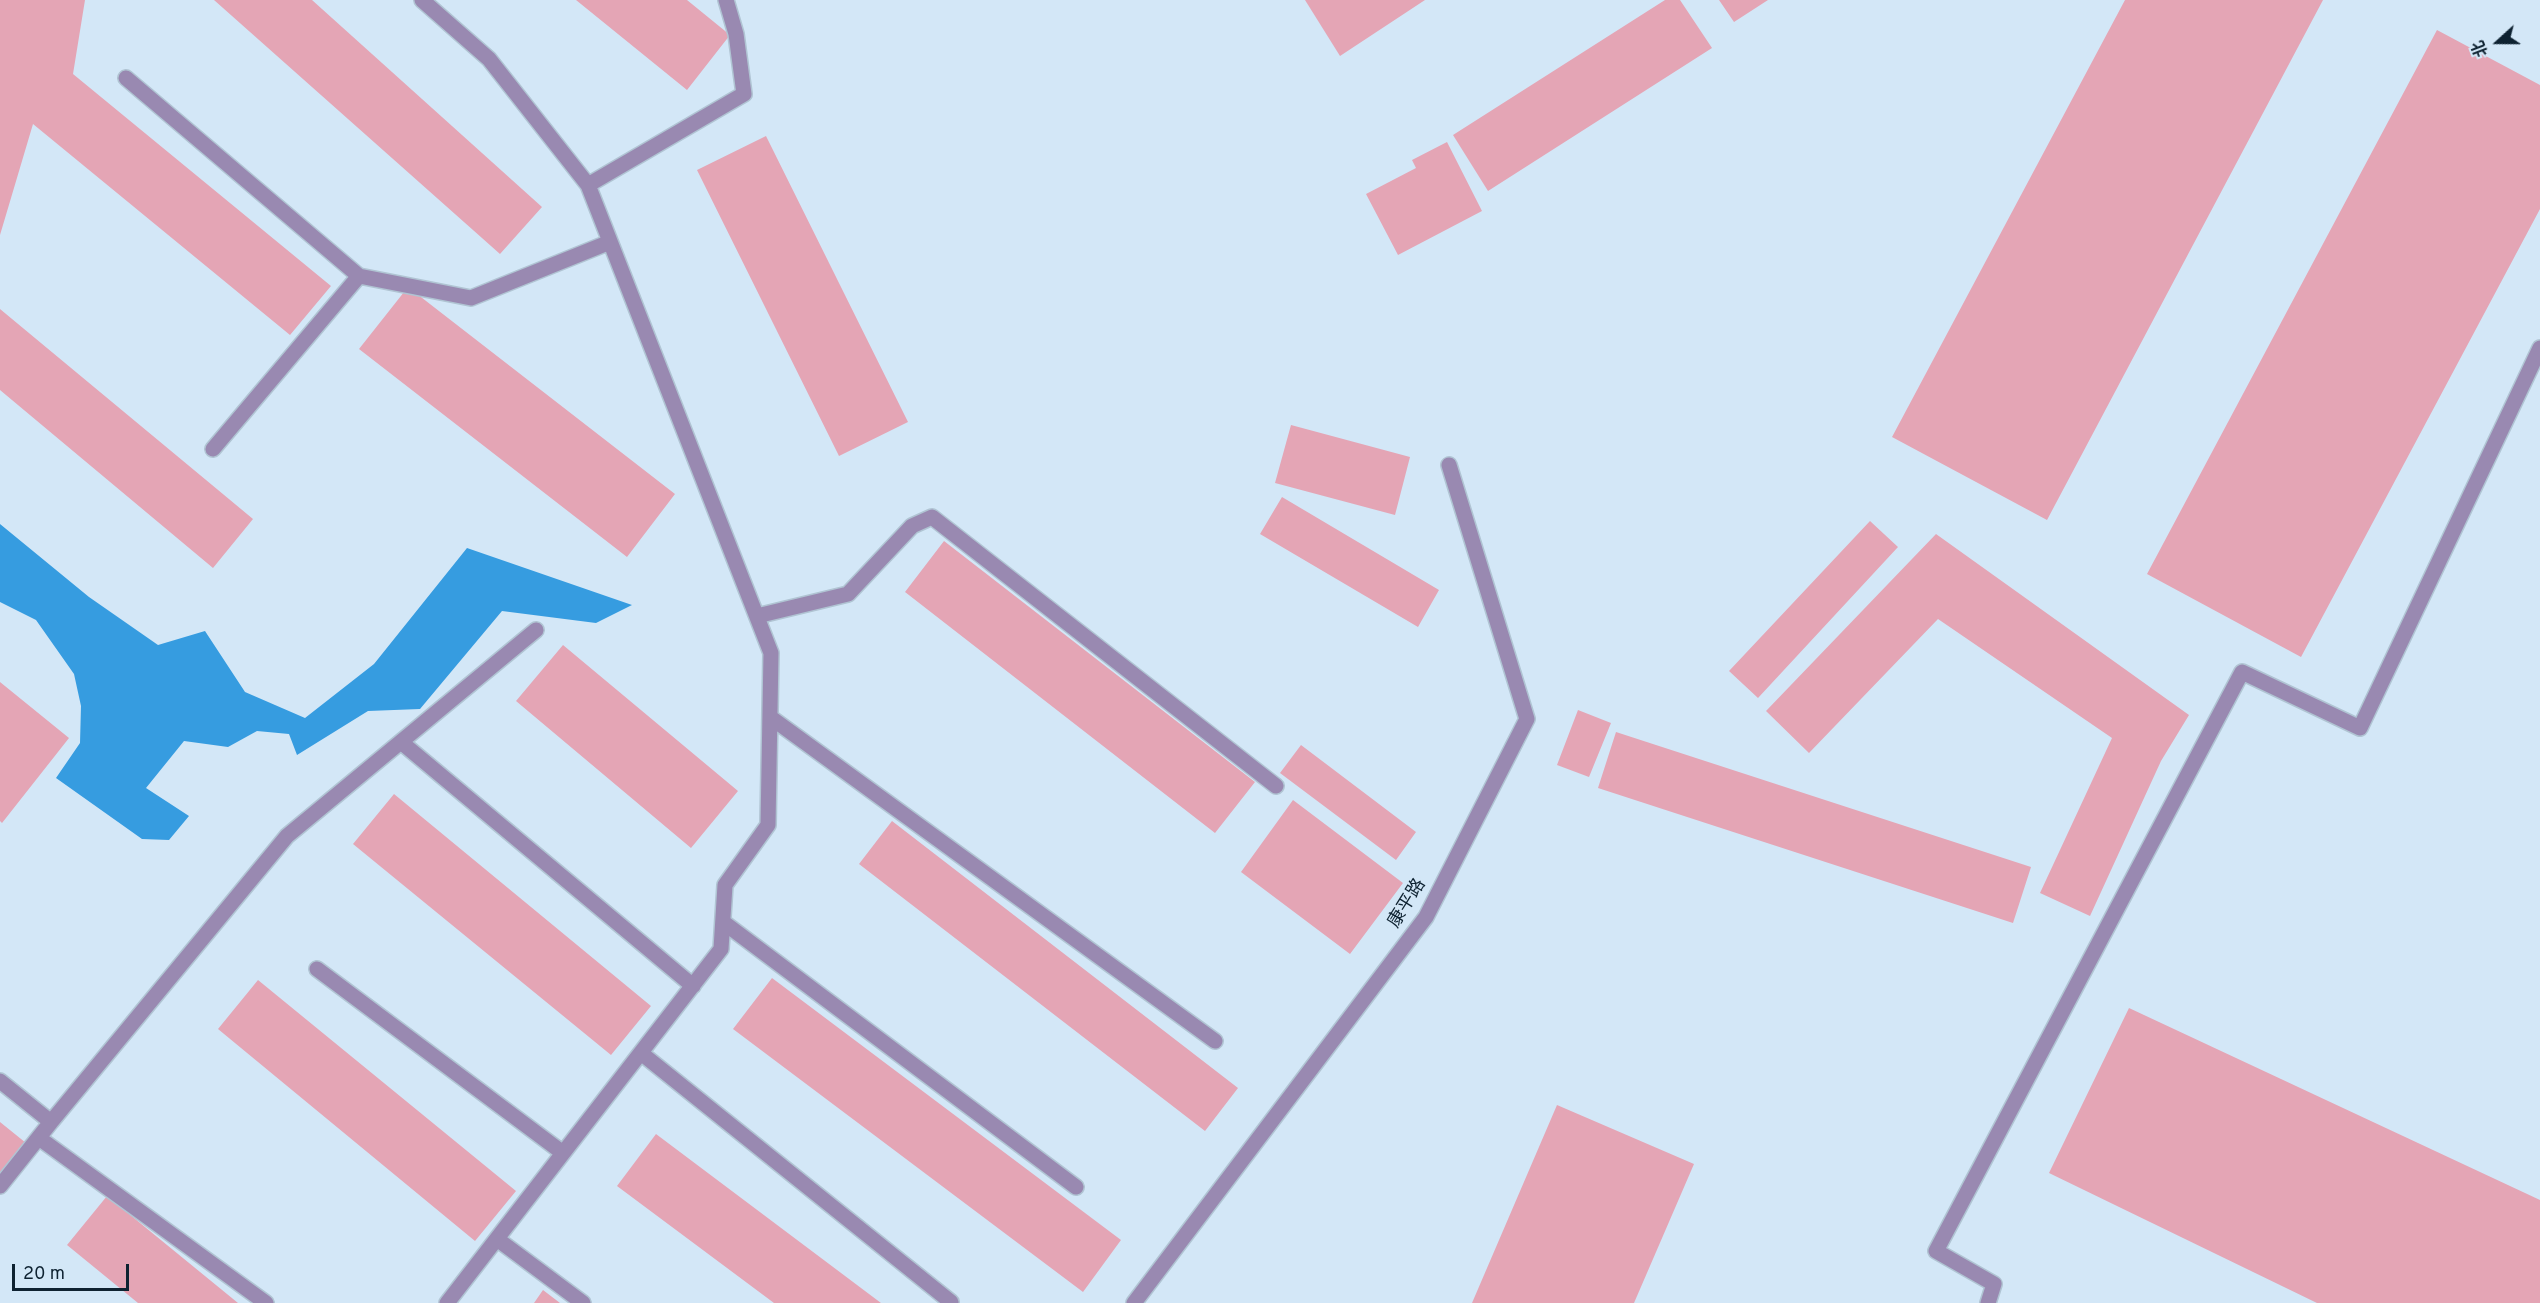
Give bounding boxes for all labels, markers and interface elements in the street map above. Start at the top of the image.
north arrow [2468,12,2528,72]
text: 北 [2469,37,2493,60]
street label: 康平路 [1385,875,1431,933]
scale bar [15,1252,132,1290]
text: 20 m [23,1263,65,1286]

